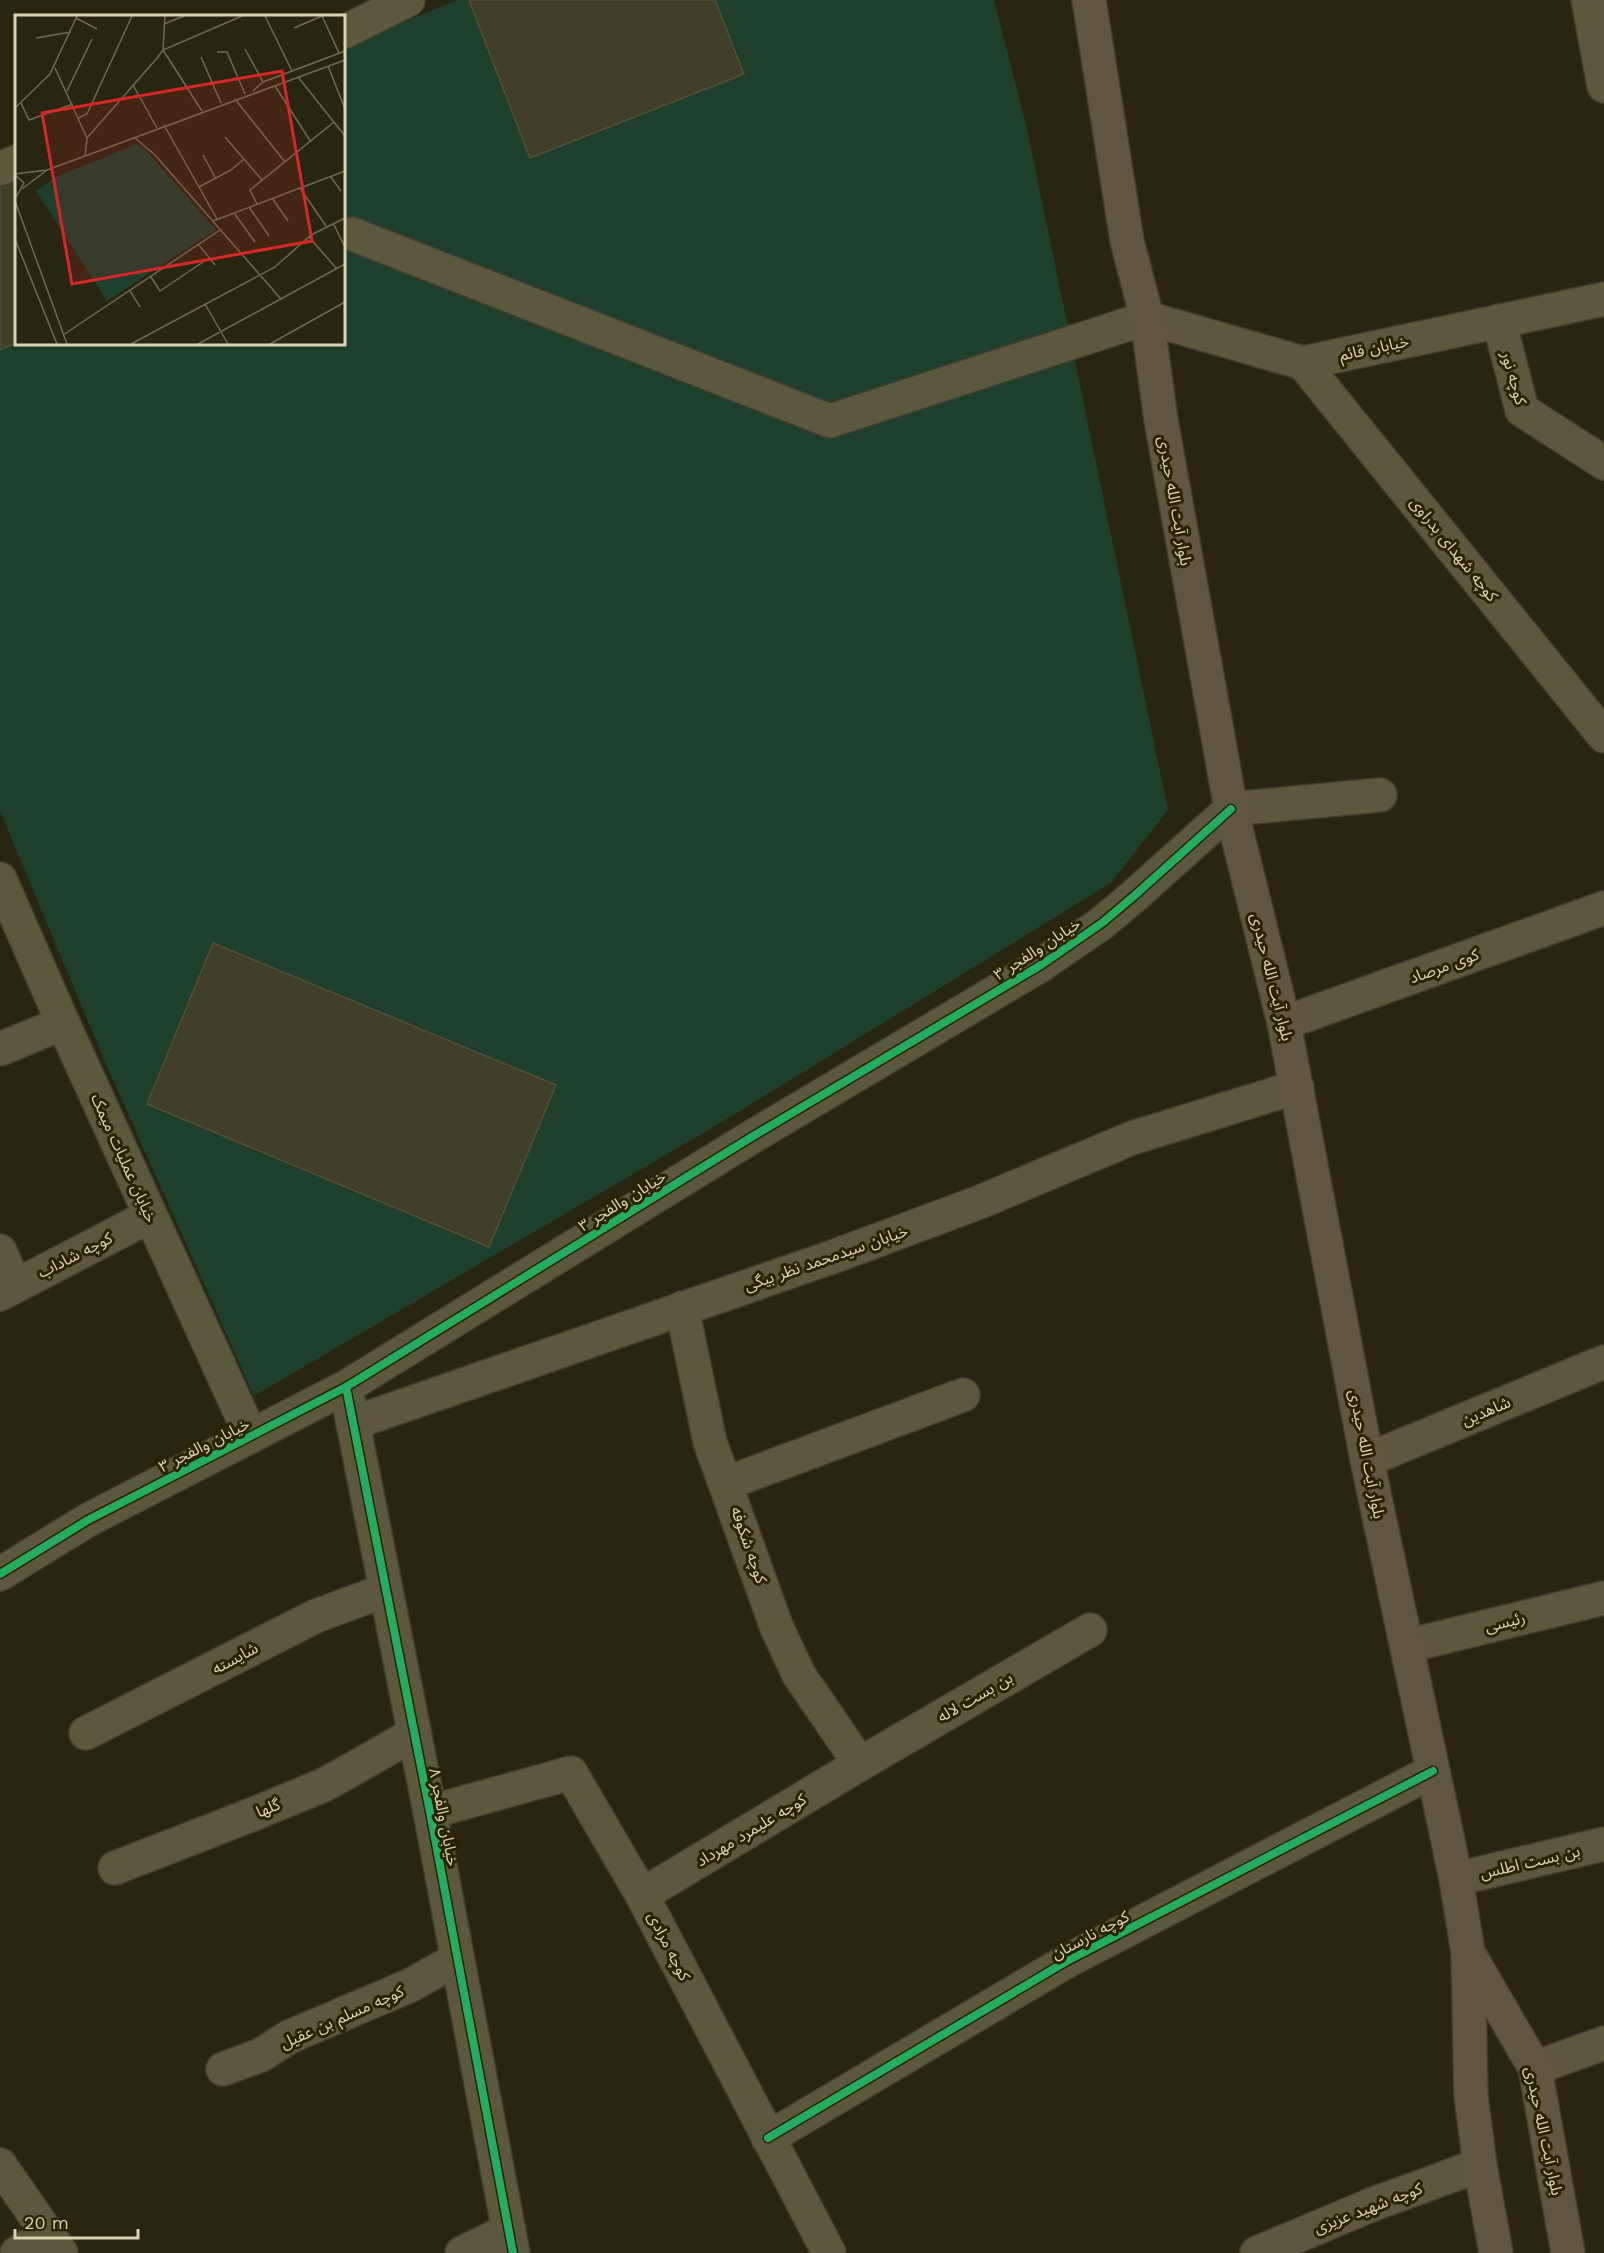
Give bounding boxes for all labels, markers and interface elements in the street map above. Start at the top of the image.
inset map [15,15,345,345]
street label: خیابان قائم [1338,331,1411,368]
street label: کوچه نور [1496,348,1531,408]
street label: بلوار آیت الله حیدری [1154,435,1196,567]
street label: کوچه شهدای بدراوی [1405,493,1502,606]
street label: بلوار آیت الله حیدری [1247,911,1297,1043]
street label: خیابان والفجر ۳ [990,914,1084,984]
street label: کوی مرصاد [1407,944,1482,987]
street label: خیابان عملیات میمک [87,1091,161,1225]
street label: خیابان والفجر ۳ [575,1167,669,1235]
street label: خیابان سیدمحمد نظر بیگی [742,1221,910,1295]
street label: کوچه شاداب [34,1228,116,1283]
street label: بلوار آیت الله حیدری [1345,1388,1389,1520]
street label: شاهدین [1459,1392,1513,1430]
street label: خیابان والفجر ۳ [155,1414,253,1476]
street label: کوچه شکوفه [726,1504,771,1587]
street label: رئیسی [1483,1608,1527,1636]
street label: شایسته [209,1638,261,1678]
street label: بن بست لاله [934,1668,1016,1726]
street label: خیابان والفجر ۸ [425,1766,463,1868]
street label: کوچه علیمرد مهرداد [692,1789,810,1871]
street label: گلها [253,1794,283,1821]
street label: بن بست اطلس [1478,1841,1582,1883]
street label: کوچه نارستان [1048,1906,1133,1964]
street label: کوچه مرادی [643,1908,695,1984]
street label: کوچه مسلم بن عقیل [277,1981,408,2055]
street label: بلوار آیت الله حیدری [1521,2065,1567,2197]
street label: کوچه شهید عزیزی [1311,2178,1426,2238]
scale bar [15,2202,138,2240]
text: 20 m [24,2212,69,2233]

